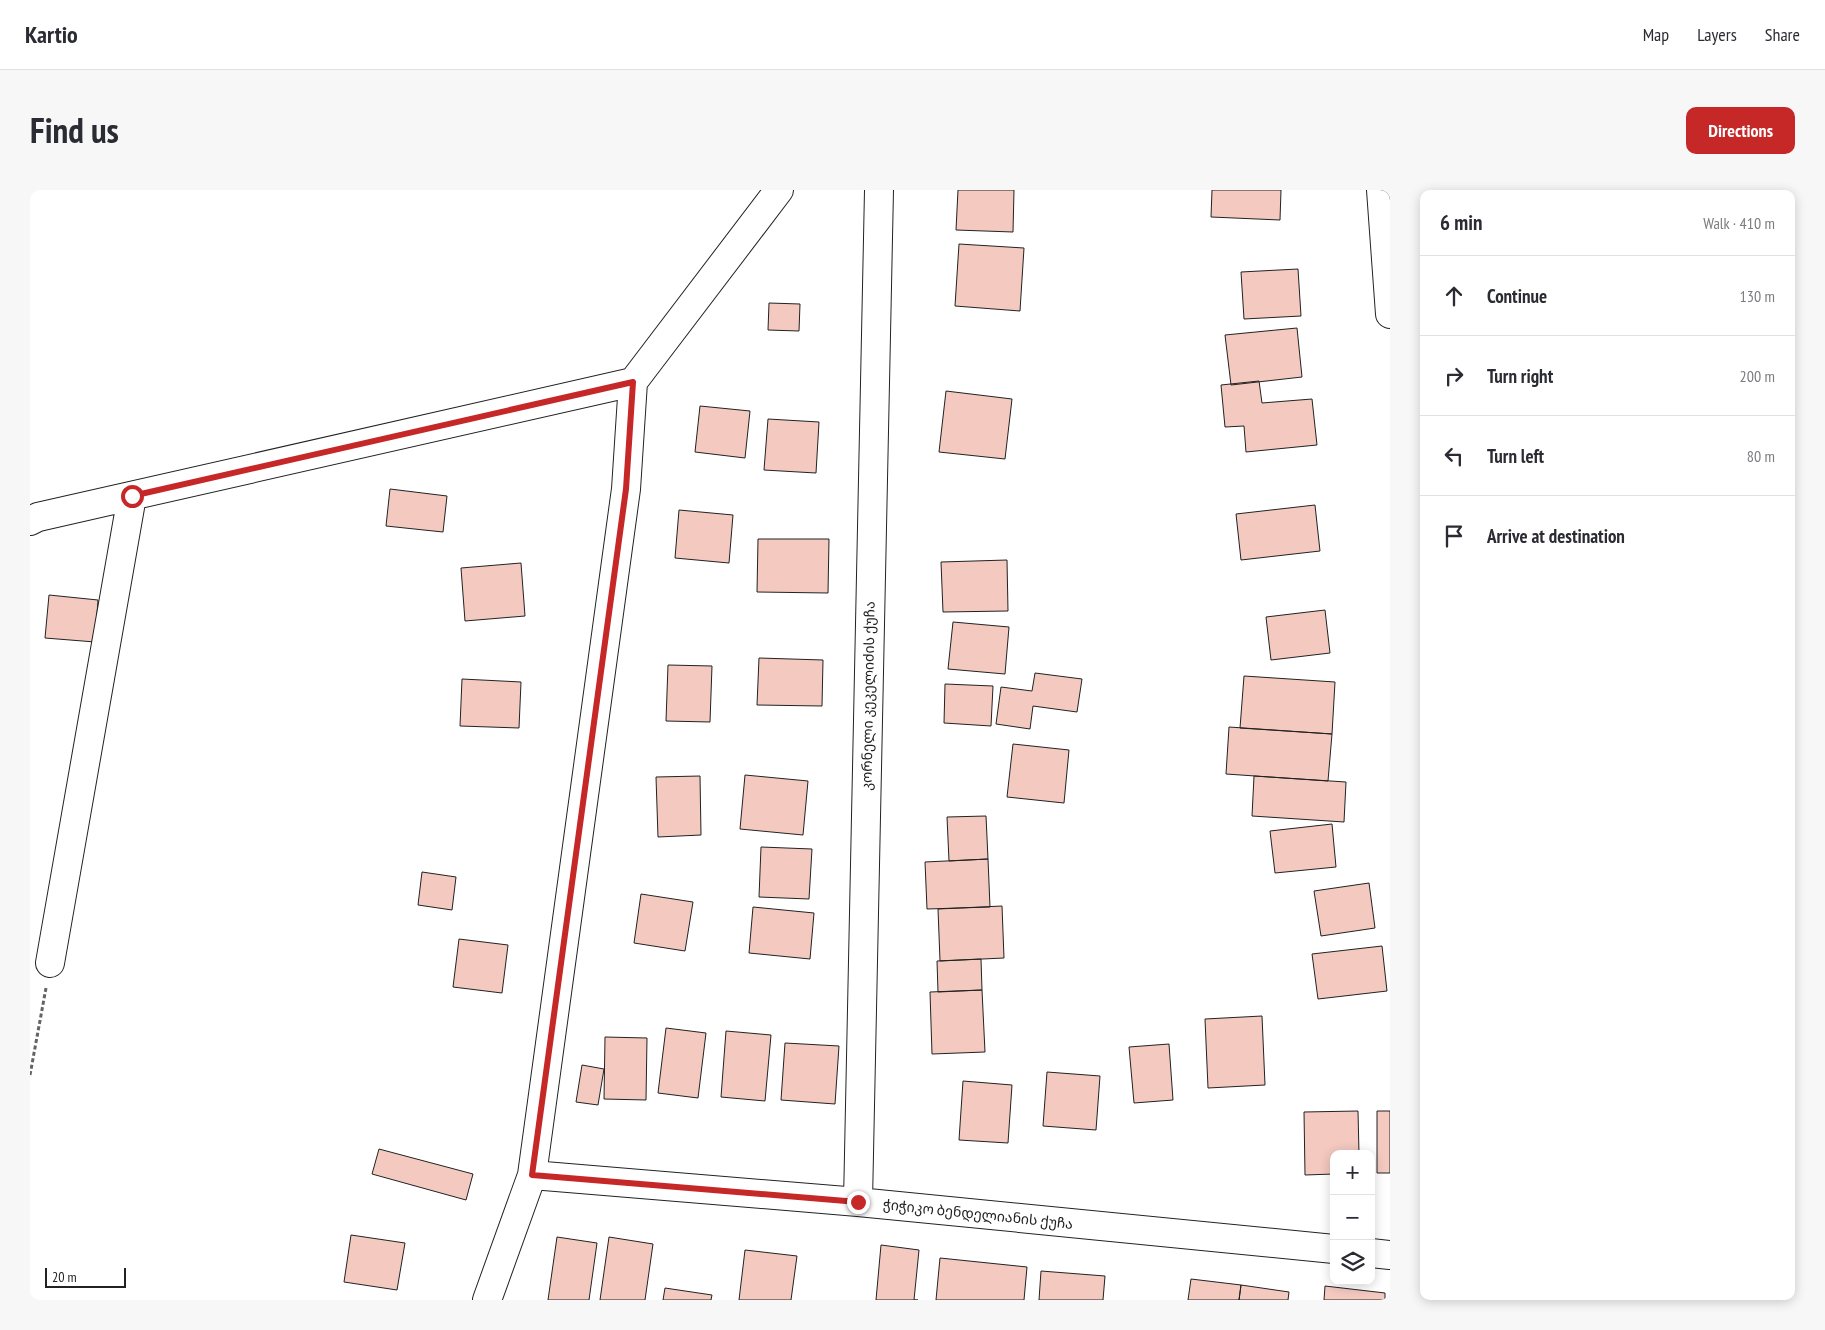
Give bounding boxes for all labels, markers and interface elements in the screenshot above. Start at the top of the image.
text: Kartio [25,19,78,50]
text: Map [1643,23,1669,46]
text: Layers [1697,23,1737,46]
text: Share [1765,23,1800,46]
text: Find us [30,107,119,153]
button: Directions [1686,107,1795,154]
text: 6 min [1440,209,1482,236]
text: Walk · 410 m [1703,213,1775,233]
icon: ahead [1440,282,1468,310]
text: Continue [1487,284,1547,308]
text: 130 m [1740,286,1775,306]
icon: right [1440,362,1468,390]
text: Turn right [1487,364,1553,388]
text: 200 m [1740,366,1775,386]
icon: left [1440,442,1468,470]
text: Turn left [1487,444,1544,468]
text: 80 m [1747,446,1775,466]
route start [121,485,144,508]
icon: arrive [1440,522,1468,550]
text: Arrive at destination [1487,524,1625,548]
street label: კორნელი კეკელიძის ქუჩა [857,601,879,791]
map controls [1330,1150,1375,1285]
button: + [1330,1150,1375,1195]
route end [847,1191,870,1214]
street label: ჭიჭიკო ბენდელიანის ქუჩა [882,1195,1074,1233]
button: − [1330,1195,1375,1240]
button: layers [1330,1240,1375,1285]
scale bar [45,1265,126,1288]
text: 20 m [52,1268,77,1286]

